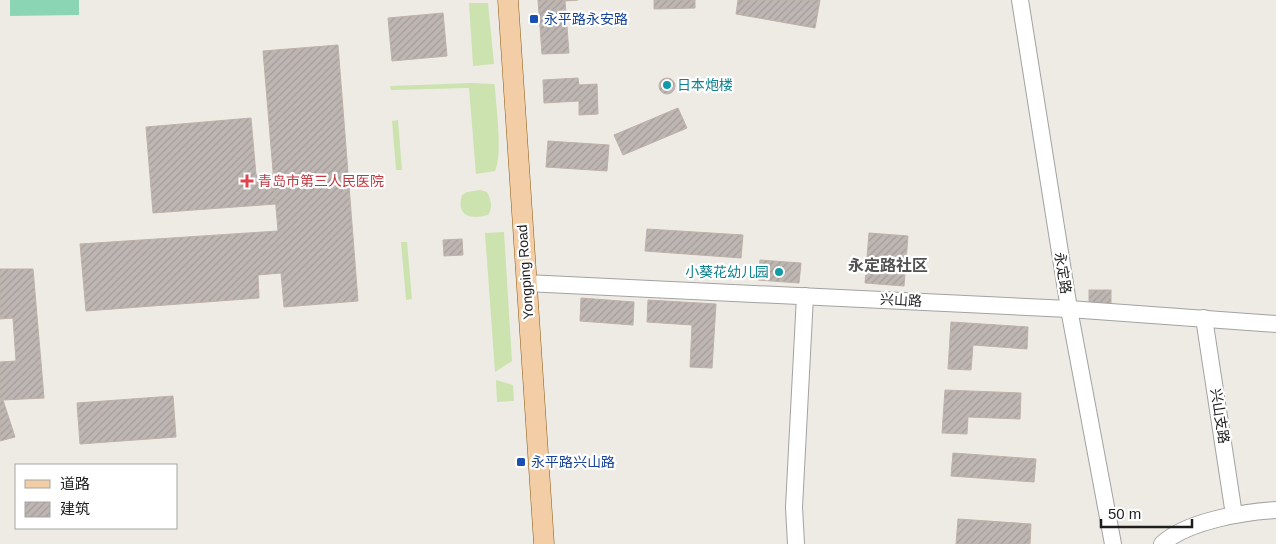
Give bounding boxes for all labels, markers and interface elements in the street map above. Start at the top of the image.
place label: 永平路永安路 [544,11,628,27]
marker: 永平路永安路 [528,13,540,25]
place label: 日本炮楼 [677,77,733,93]
marker: 日本炮楼 [661,79,673,91]
place label: 青岛市第三人民医院 [258,173,384,189]
marker: 青岛市第三人民医院 [240,174,254,188]
street label: Yongping Road [514,224,536,320]
street label: 永定路 [1052,251,1074,295]
district label: 永定路社区 [848,256,928,274]
place label: 小葵花幼儿园 [685,264,769,280]
marker: 小葵花幼儿园 [773,266,785,278]
street label: 兴山路 [880,291,922,309]
street label: 兴山支路 [1208,387,1232,445]
place label: 永平路兴山路 [531,454,615,470]
marker: 永平路兴山路 [515,456,527,468]
legend [15,464,178,529]
text: 道路 [60,475,90,492]
scale bar [1101,496,1192,528]
text: 建筑 [60,500,90,517]
text: 50 m [1108,505,1141,522]

